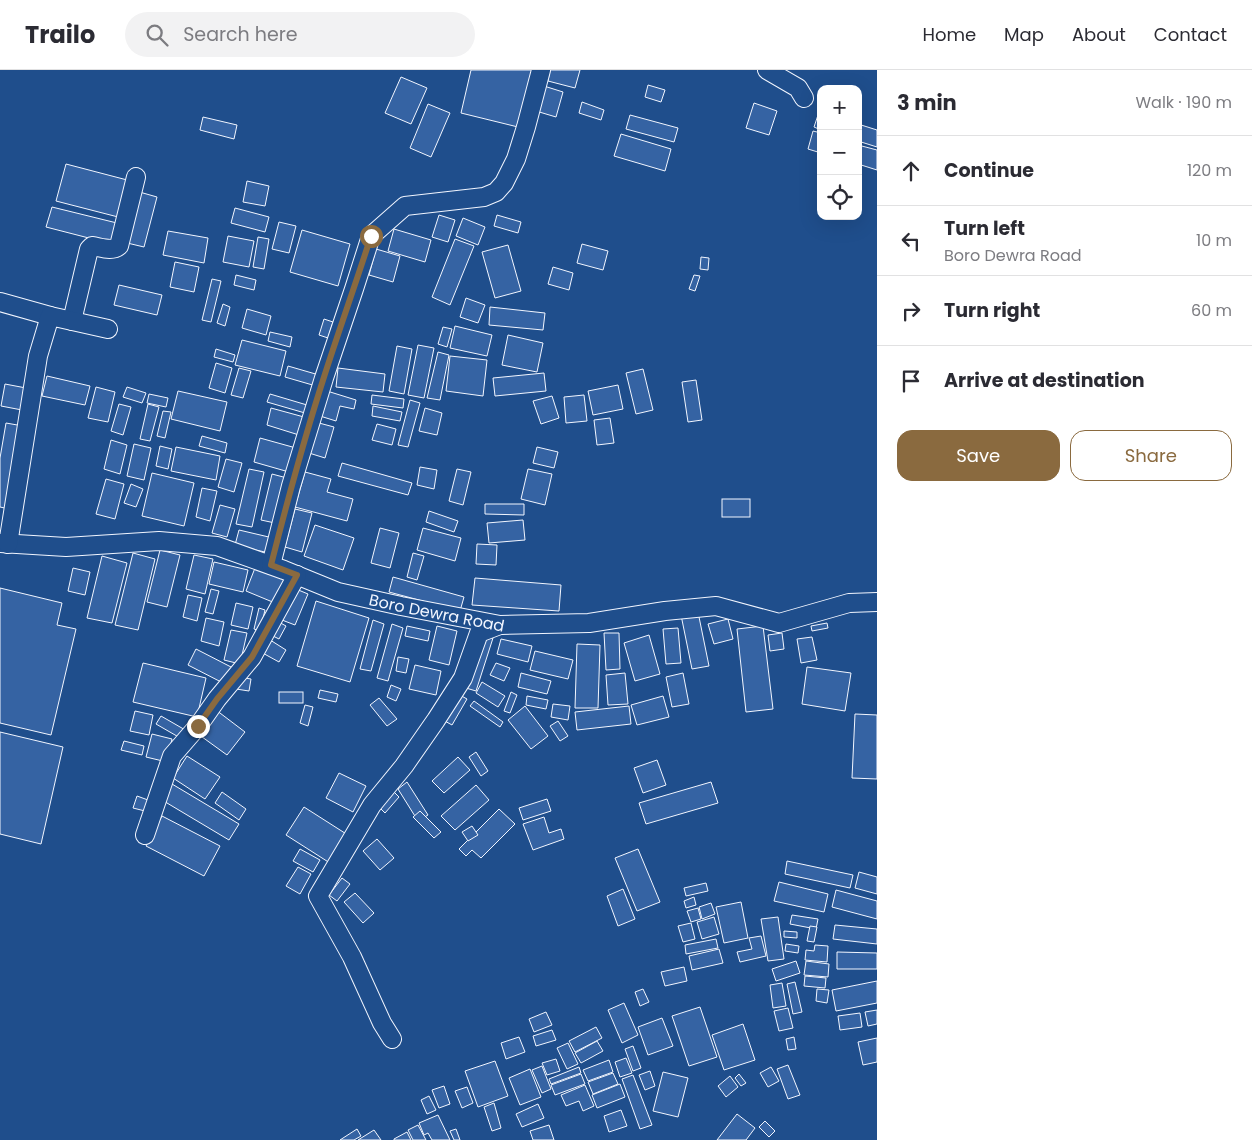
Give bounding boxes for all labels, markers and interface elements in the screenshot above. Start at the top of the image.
search box [125,12,475,57]
text: Trailo [25,18,95,51]
icon: search [143,21,171,49]
text: Search here [183,21,298,48]
text: Home [922,22,976,47]
text: Map [1004,22,1044,47]
text: About [1072,22,1126,47]
text: Contact [1154,22,1227,47]
map controls [817,85,862,220]
button: + [817,85,862,130]
text: 3 min [897,88,957,117]
text: Walk · 190 m [1135,91,1232,114]
button: − [817,130,862,175]
icon: ahead [897,157,925,185]
text: Continue [944,157,1034,184]
text: 120 m [1187,159,1232,182]
button: locate [817,175,862,220]
text: Turn left [944,215,1025,242]
route start [360,225,383,248]
icon: left [897,227,925,255]
text: 10 m [1196,229,1232,252]
text: Boro Dewra Road [944,244,1082,267]
icon: right [897,297,925,325]
text: Turn right [944,297,1040,324]
text: 60 m [1191,299,1232,322]
icon: arrive [897,367,925,395]
text: Arrive at destination [944,367,1145,394]
button: Save [897,430,1060,481]
button: Share [1070,430,1232,481]
street label: Boro Dewra Road [367,588,506,638]
route end [187,715,210,738]

